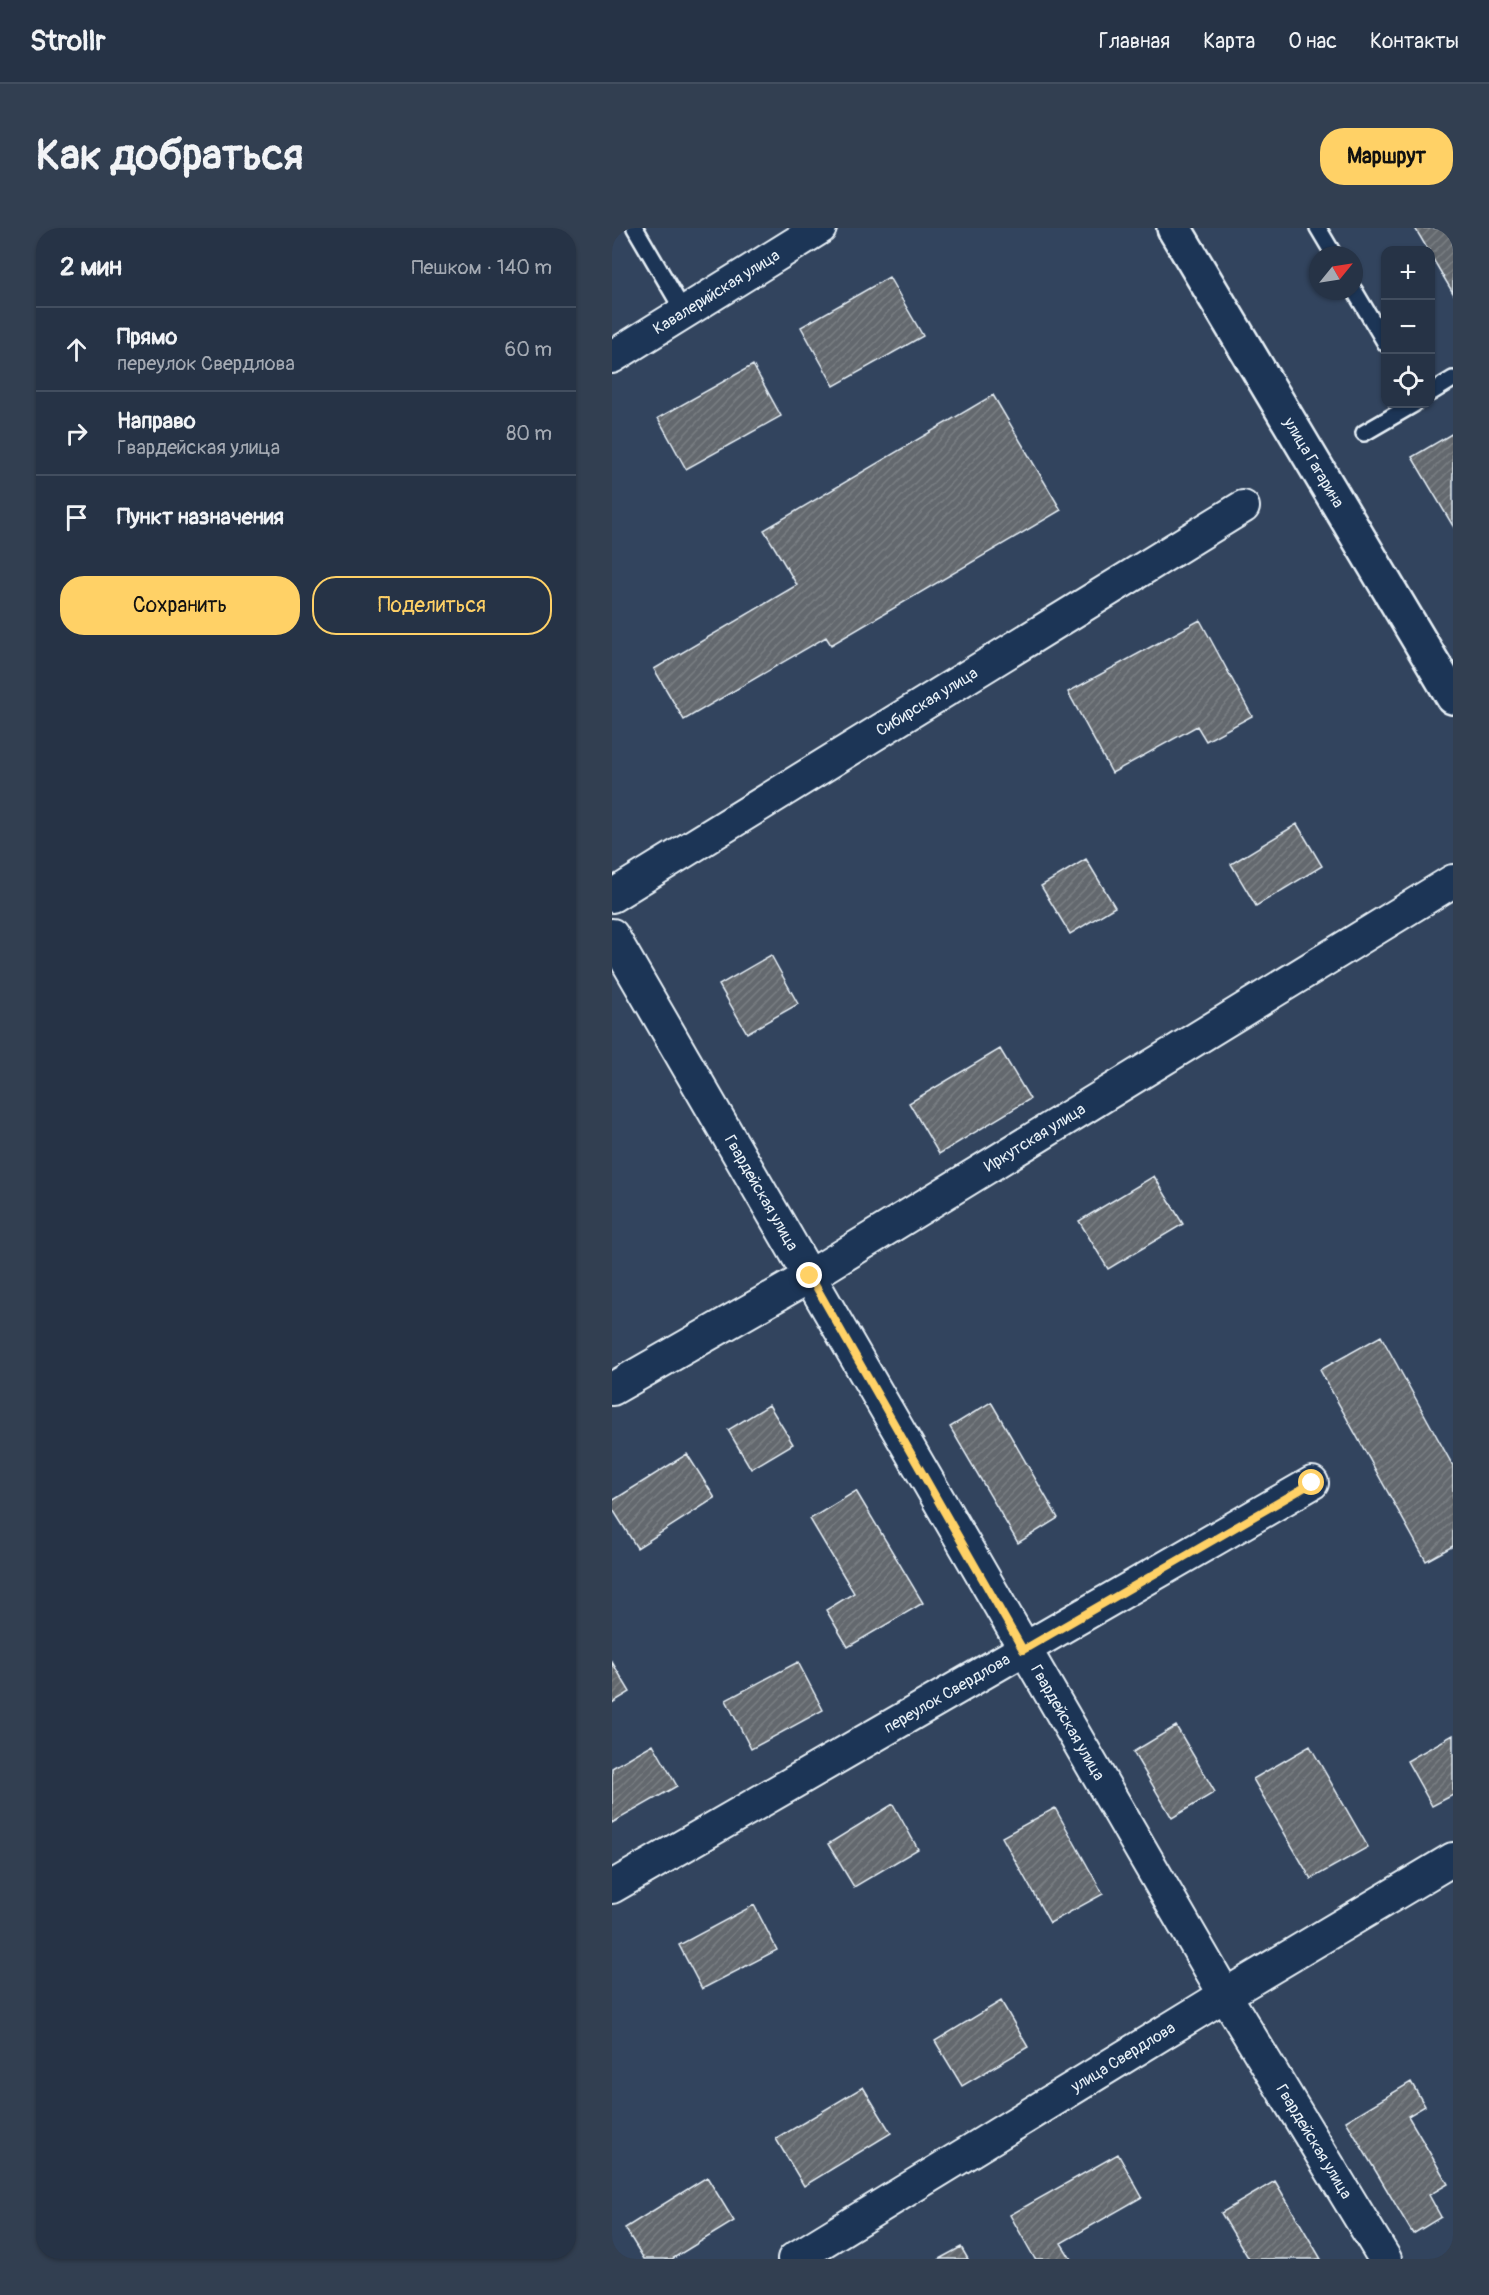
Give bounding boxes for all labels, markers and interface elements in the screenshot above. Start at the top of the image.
text: Strollr [30,24,105,59]
text: Главная [1099,28,1170,55]
text: Карта [1203,28,1255,55]
text: О нас [1288,28,1337,55]
text: Контакты [1370,28,1459,55]
button: Маршрут [1320,128,1453,185]
text: Как добраться [36,130,303,182]
street label: Кавалерийская улица [649,245,784,339]
north arrow [1309,246,1363,300]
map controls [1381,246,1435,408]
button: + [1381,246,1435,300]
text: 2 мин [60,251,122,283]
text: Пешком · 140 m [411,255,552,280]
button: − [1381,300,1435,354]
text: Прямо [117,323,177,351]
icon: ahead [60,333,93,366]
text: 60 m [505,337,552,362]
text: переулок Свердлова [117,351,295,376]
button: locate [1381,354,1435,408]
text: Направо [117,407,196,435]
street label: улица Гагарина [1279,413,1348,511]
icon: right [60,417,93,450]
text: 80 m [506,421,552,446]
text: Гвардейская улица [117,435,280,460]
icon: arrive [60,501,93,534]
text: Пункт назначения [117,503,284,531]
button: Сохранить [60,576,300,635]
button: Поделиться [312,576,552,635]
street label: Сибирская улица [872,663,981,741]
street label: Иркутская улица [981,1099,1089,1176]
street label: Гвардейская улица [720,1131,803,1254]
route end [796,1262,822,1288]
route start [1298,1469,1324,1495]
street label: переулок Свердлова [881,1649,1014,1738]
street label: Гвардейская улица [1026,1661,1109,1784]
street label: улица Свердлова [1067,2018,1179,2097]
street label: Гвардейская улица [1272,2081,1356,2203]

